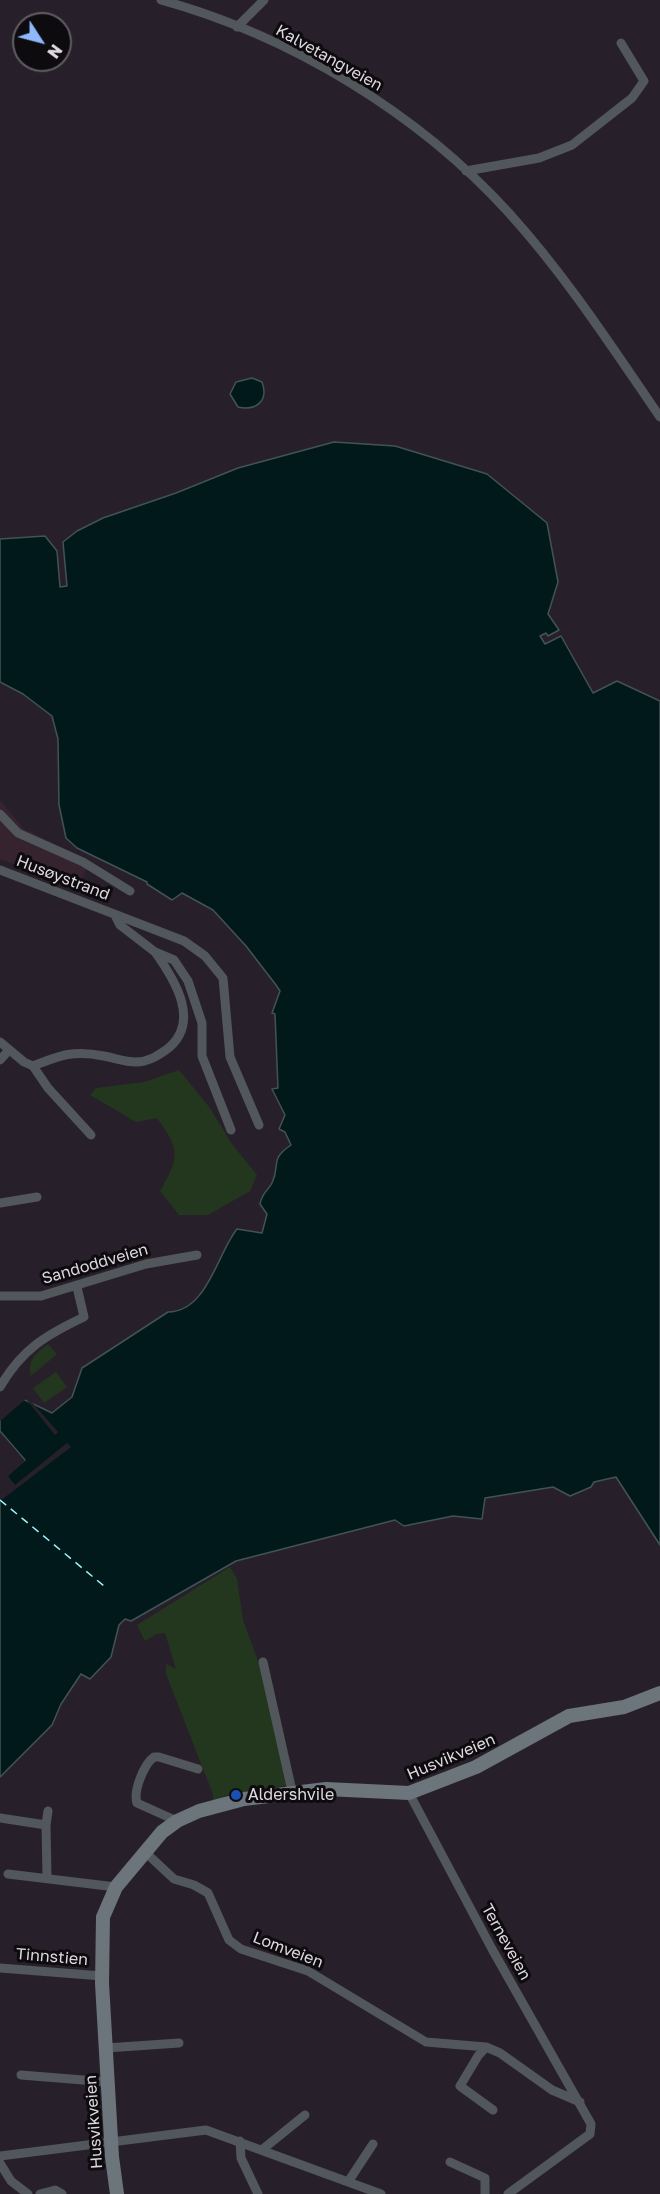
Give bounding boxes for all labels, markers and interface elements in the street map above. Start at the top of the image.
north arrow [12,12,72,72]
street label: Kalvetangveien [272,21,386,95]
text: N [43,41,67,62]
street label: Husøystrand [14,851,112,905]
street label: Sandoddveien [40,1240,150,1288]
street label: Husvikveien [404,1730,498,1784]
place label: Aldershvile [248,1785,334,1805]
marker: Aldershvile [229,1788,243,1802]
street label: Terneveien [477,1901,535,1983]
street label: Lomveien [250,1928,326,1972]
street label: Tinnstien [15,1944,89,1970]
street label: Husvikveien [81,2074,107,2170]

